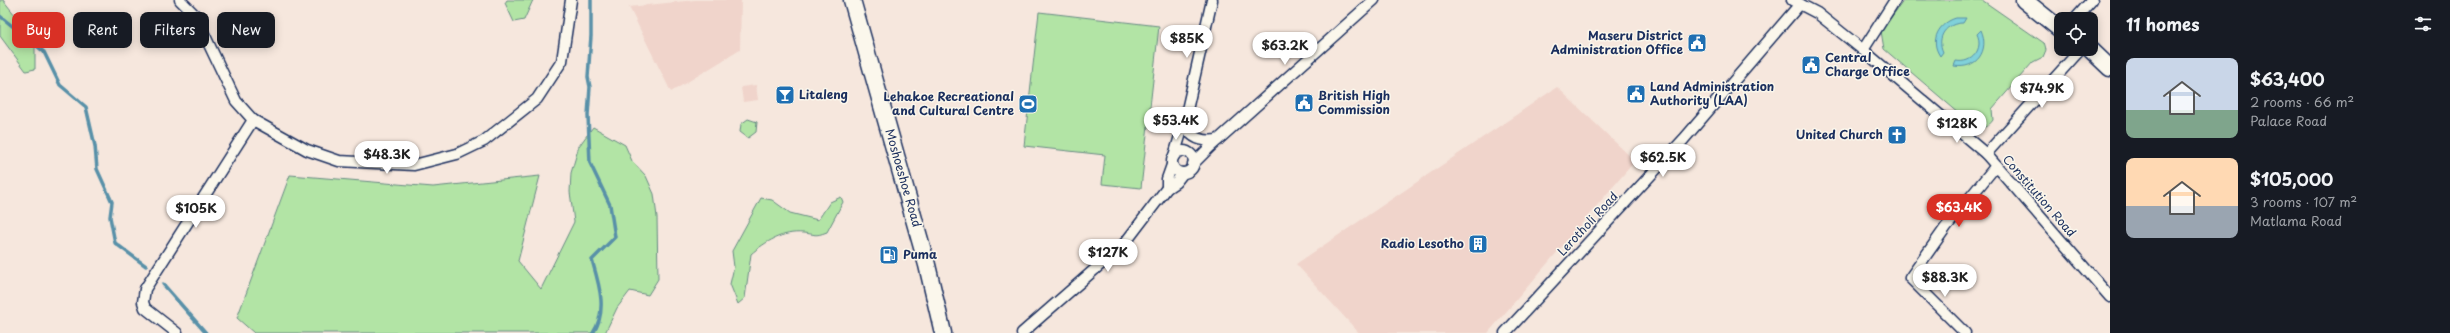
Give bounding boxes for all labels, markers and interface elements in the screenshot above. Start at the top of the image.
text: 11 homes [2126,11,2200,37]
chip: Buy [12,12,65,48]
chip: Rent [73,12,132,48]
chip: Filters [140,12,209,48]
chip: New [217,12,275,48]
map controls [2054,12,2098,56]
button: locate [2054,12,2098,56]
icon: filters [2412,13,2434,35]
pin: $85K [1163,25,1211,59]
place label: Maseru District Administration Office [1550,26,1683,58]
text: $85K [1170,28,1204,47]
pin: $63.2K [1252,32,1318,66]
public building icon: Maseru District Administration Office [1686,32,1708,54]
text: $63.2K [1261,35,1309,54]
place label: Central Charge Office [1825,48,1910,80]
public building icon: Central Charge Office [1800,54,1822,76]
text: $63,400 [2250,66,2325,92]
icon: home [2158,74,2206,122]
pin: $74.9K [2009,75,2075,109]
place label: Land Administration Authority (LAA) [1650,77,1774,109]
text: $74.9K [2020,78,2064,97]
public building icon: Land Administration Authority (LAA) [1625,83,1647,105]
bar icon: Litaleng [774,84,796,106]
place label: Litaleng [799,85,848,103]
place label: British High Commission [1318,86,1390,118]
place label: Lehakoe Recreational and Cultural Centre [884,87,1014,119]
public building icon: British High Commission [1293,92,1315,114]
text: 2 rooms · 66 m² [2250,92,2354,111]
sports icon: Lehakoe Recreational and Cultural Centre [1017,93,1039,115]
pin: $53.4K [1143,107,1209,141]
text: $53.4K [1153,110,1199,129]
pin: $128K [1929,110,1985,144]
text: Palace Road [2250,111,2327,130]
text: $128K [1936,113,1978,132]
church icon: United Church [1886,124,1908,146]
place label: United Church [1796,125,1883,143]
street label: Moshoeshoe Road [881,126,927,229]
pin: $48.3K [354,141,420,175]
text: $48.3K [363,144,411,163]
pin: $62.5K [1630,144,1696,178]
text: $62.5K [1640,147,1686,166]
street label: Constitution Road [1999,150,2081,240]
text: $105,000 [2250,166,2333,192]
icon: home [2158,174,2206,222]
street label: Lerotholi Road [1553,187,1622,259]
text: 3 rooms · 107 m² [2250,192,2357,211]
pin: $63.4K [1926,194,1992,228]
pin: $105K [168,195,224,229]
text: $63.4K [1936,197,1982,216]
text: $105K [175,198,217,217]
text: Matlama Road [2250,211,2342,230]
building icon: Radio Lesotho [1467,233,1489,255]
place label: Radio Lesotho [1381,234,1464,252]
pin: $127K [1080,239,1136,273]
text: $127K [1088,242,1128,261]
fuel station icon: Puma [878,244,900,266]
place label: Puma [903,245,937,263]
pin: $88.3K [1912,264,1978,298]
text: $88.3K [1922,267,1968,286]

